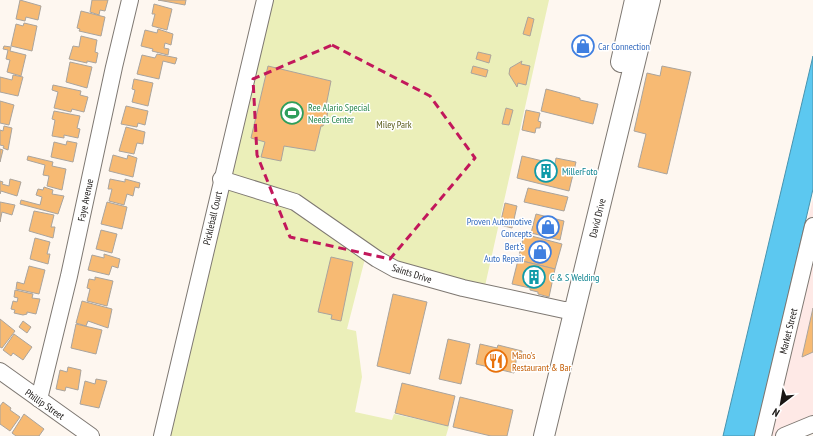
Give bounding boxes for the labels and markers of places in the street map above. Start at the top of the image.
shop icon: Car Connection [570,33,596,59]
place label: Car Connection [598,40,650,53]
sports icon: Ree Alario Special Needs Center [279,100,305,126]
place label: Ree Alario Special Needs Center [308,101,370,126]
building icon: MillerFoto [533,158,559,184]
place label: MillerFoto [562,165,598,178]
shop icon: Proven Automotive Concepts [535,214,561,240]
place label: Proven Automotive Concepts [467,215,533,240]
shop icon: Bert's Auto Repair [527,239,553,265]
place label: Bert's Auto Repair [484,240,525,265]
building icon: C & S Welding [521,264,547,290]
place label: C & S Welding [550,271,599,284]
restaurant icon: Mano's Restaurant & Bar [483,348,509,374]
place label: Mano's Restaurant & Bar [512,349,571,374]

